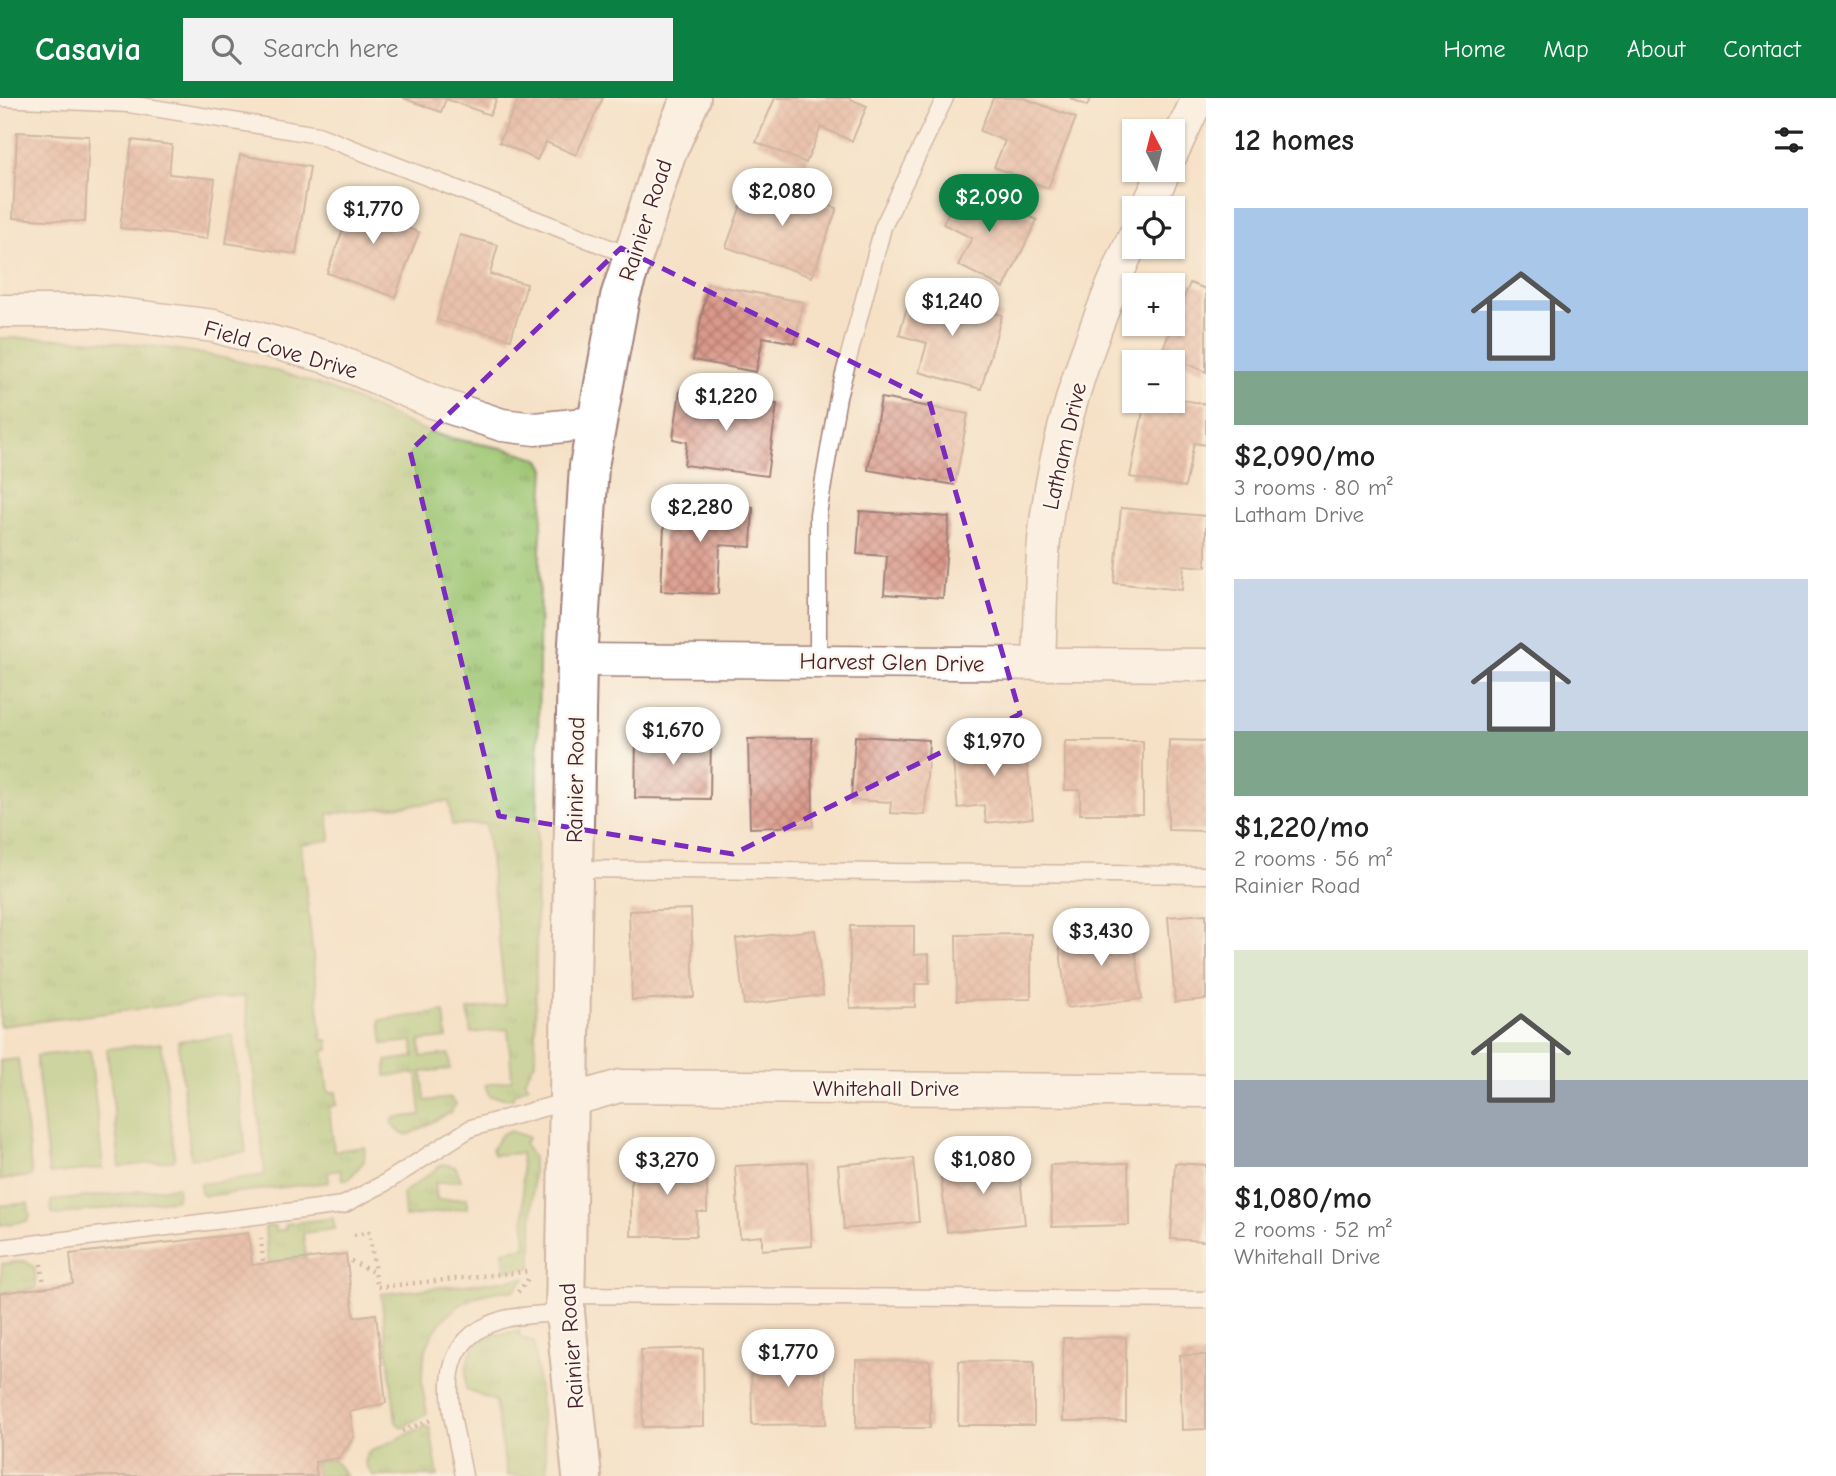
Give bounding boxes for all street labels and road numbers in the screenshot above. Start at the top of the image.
street label: Rainier Road [613,156,678,284]
street label: Field Cove Drive [201,315,361,384]
street label: Latham Drive [1037,380,1092,512]
street label: Harvest Glen Drive [799,647,985,678]
street label: Rainier Road [561,717,590,843]
street label: Whitehall Drive [813,1075,959,1102]
street label: Rainier Road [554,1282,589,1410]

